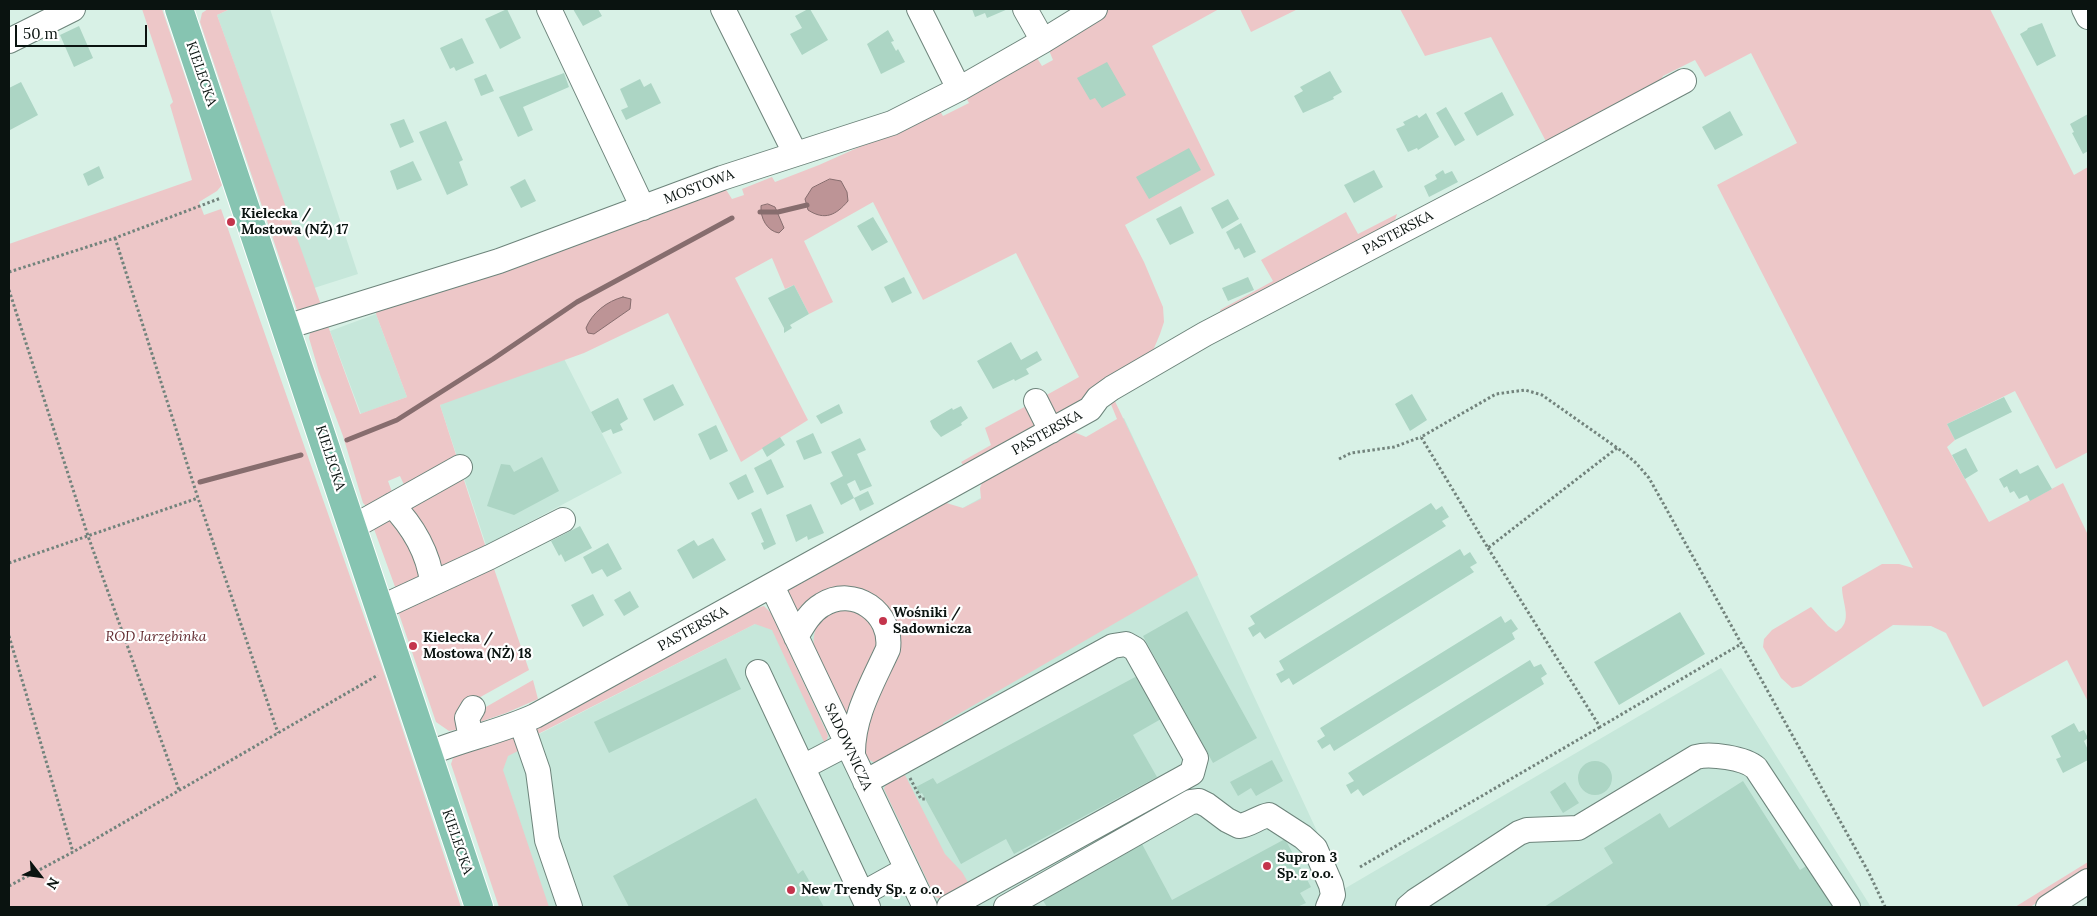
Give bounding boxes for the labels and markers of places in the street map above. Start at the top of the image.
place label: Kielecka / Mostowa (NŻ) 17 [241,206,348,238]
marker: Kielecka / Mostowa (NŻ) 17 [225,216,237,228]
place label: Wośniki / Sadownicza [893,605,972,638]
marker: Wośniki / Sadownicza [877,615,889,627]
place label: Kielecka / Mostowa (NŻ) 18 [423,630,532,662]
marker: Kielecka / Mostowa (NŻ) 18 [407,640,419,652]
place label: Supron 3 Sp. z o.o. [1277,850,1337,882]
marker: Supron 3 Sp. z o.o. [1261,860,1273,872]
place label: New Trendy Sp. z o.o. [801,882,943,898]
marker: New Trendy Sp. z o.o. [785,884,797,896]

